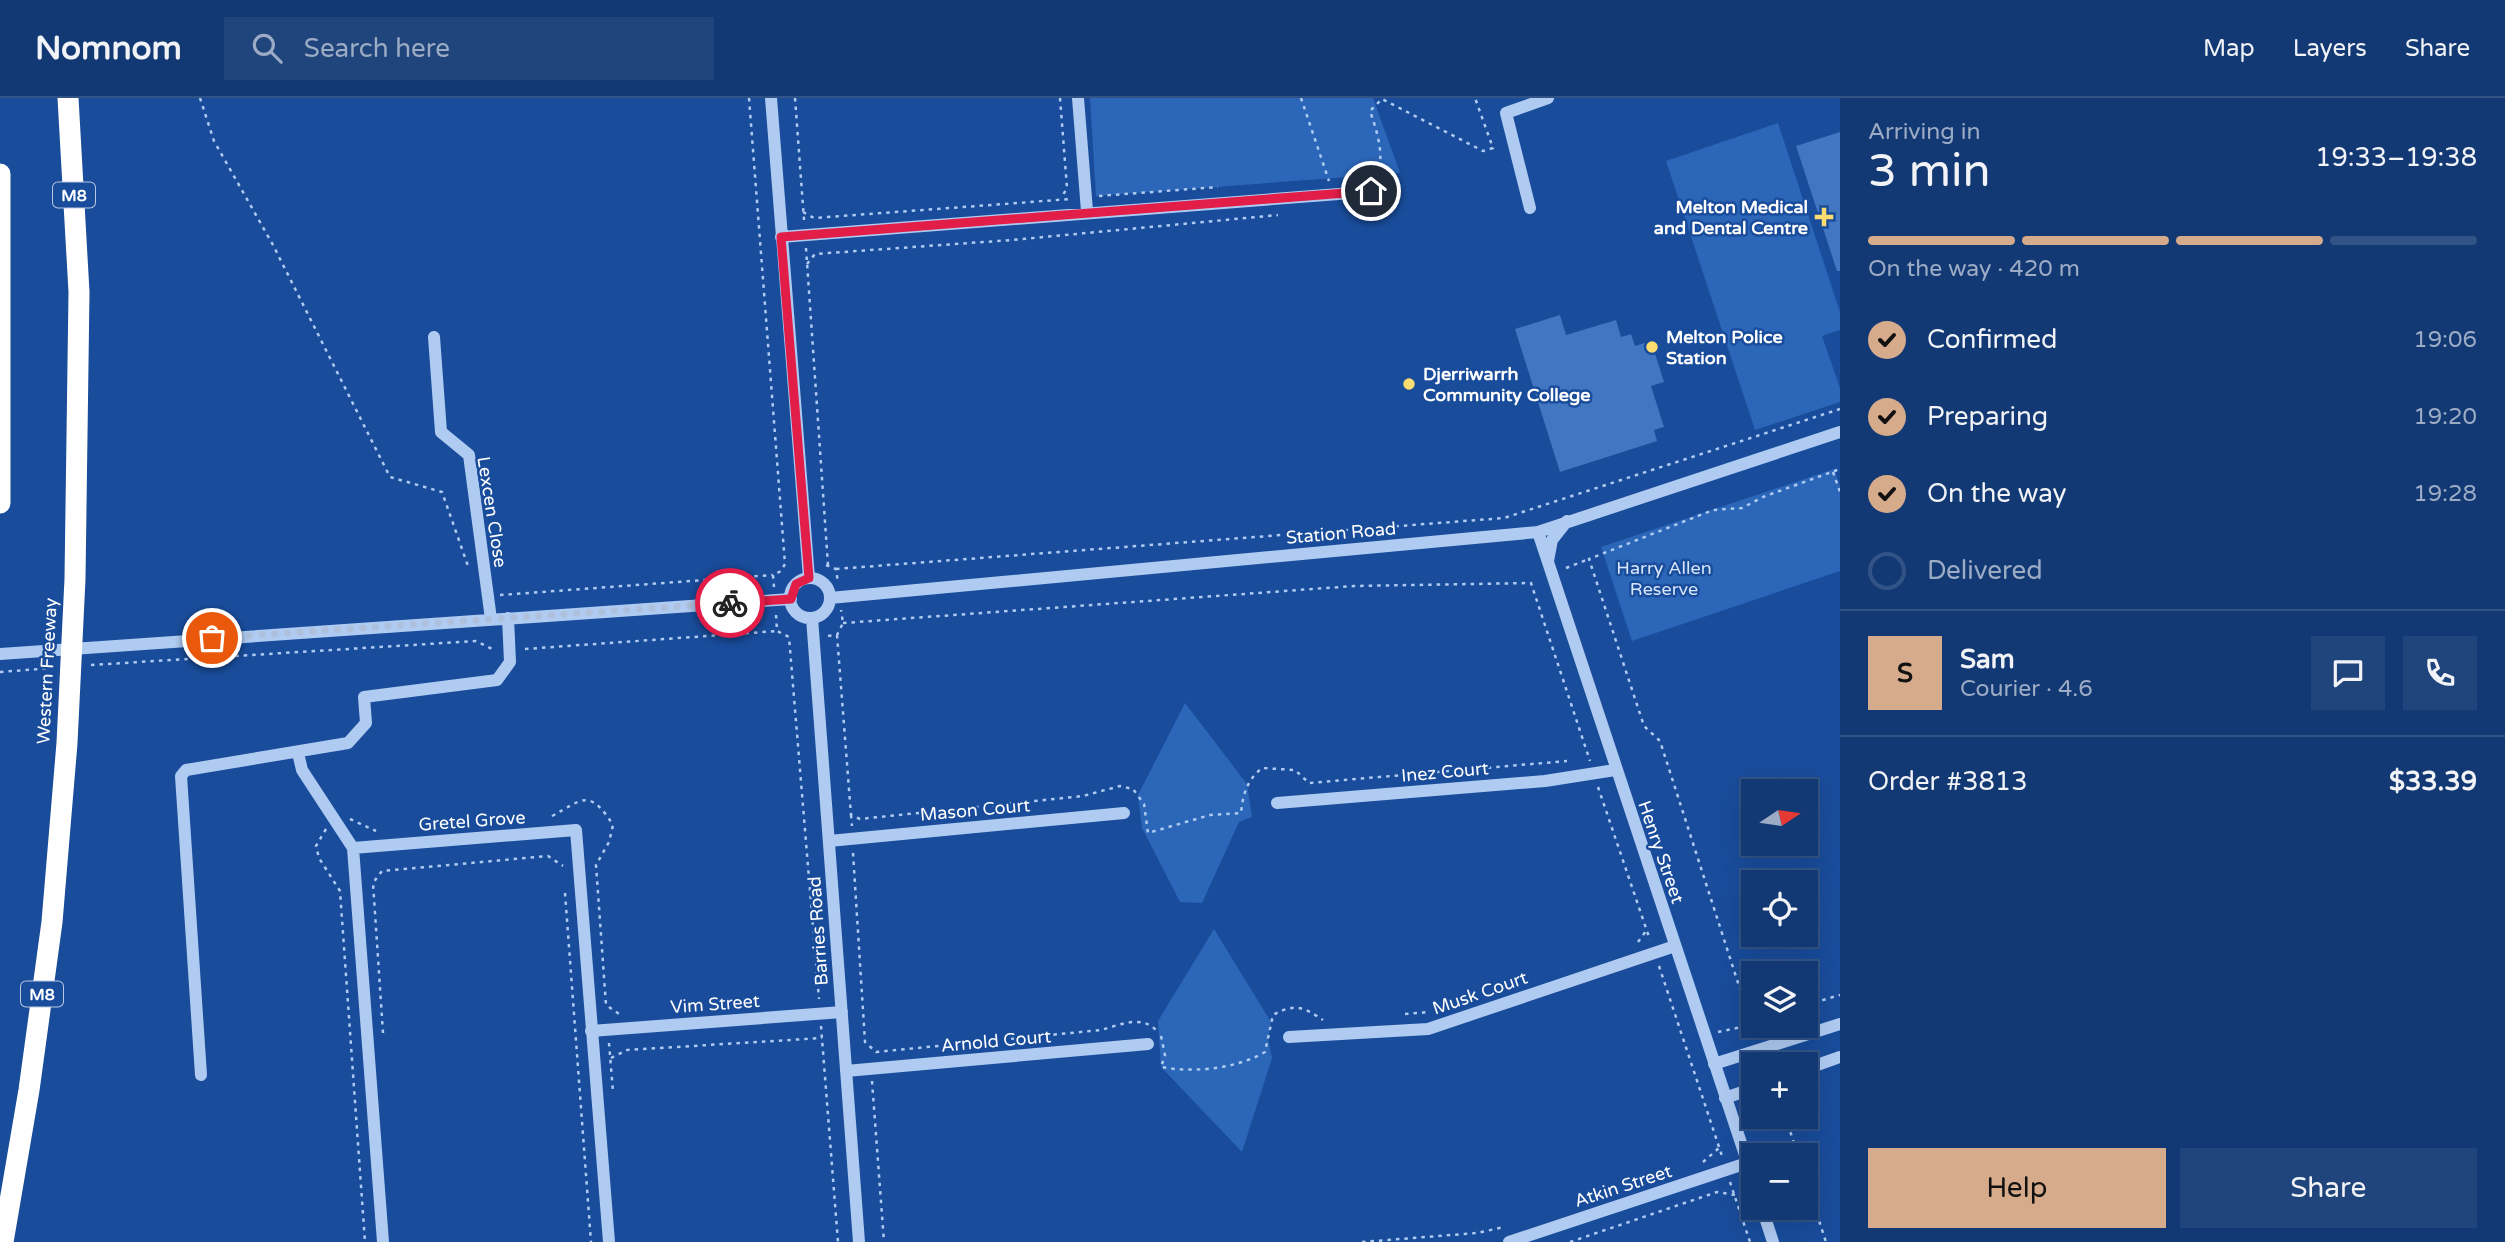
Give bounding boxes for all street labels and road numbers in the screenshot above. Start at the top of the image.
road number: M8 [53,183,95,208]
street label: Lexcen Close [472,455,512,569]
street label: Station Road [1285,517,1397,549]
street label: Western Freeway [32,597,62,745]
street label: Inez Court [1400,757,1490,787]
street label: Mason Court [919,794,1031,826]
street label: Henry Street [1633,798,1689,906]
street label: Gretel Grove [418,806,526,836]
street label: Barries Road [803,876,833,986]
street label: Musk Court [1430,966,1531,1020]
road number: M8 [21,982,63,1006]
street label: Vim Street [670,990,760,1018]
street label: Arnold Court [940,1025,1052,1057]
street label: Atkin Street [1571,1160,1675,1212]

